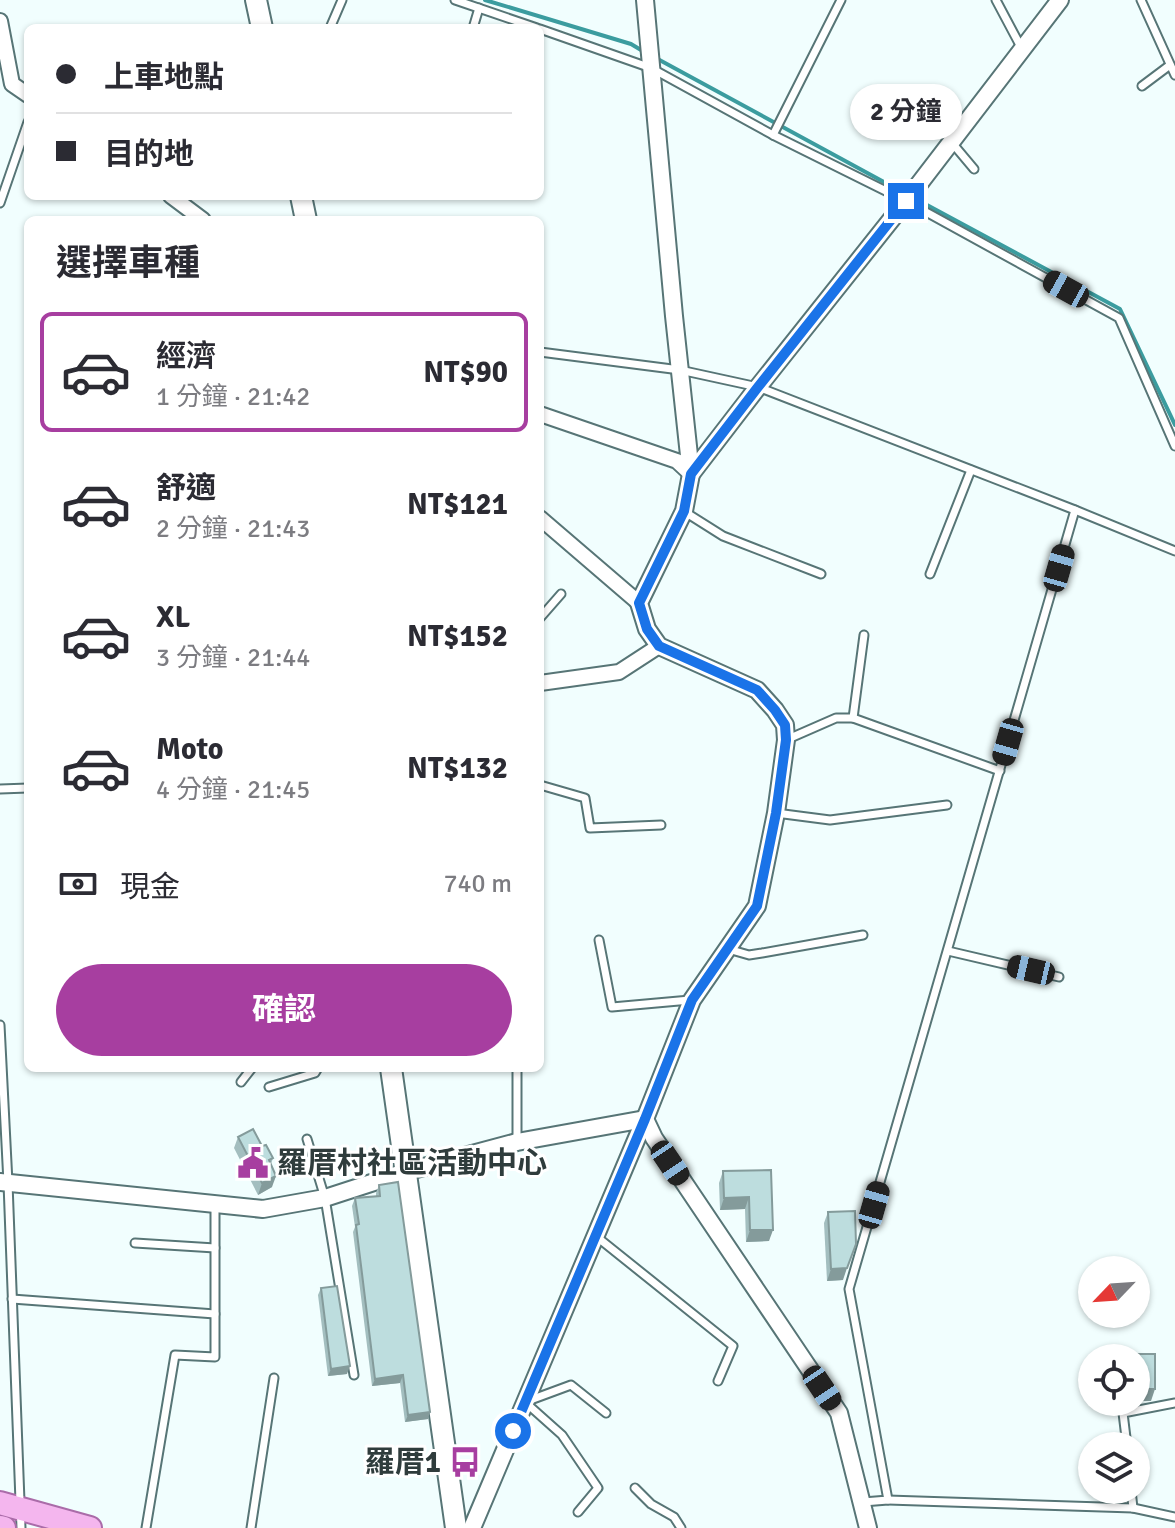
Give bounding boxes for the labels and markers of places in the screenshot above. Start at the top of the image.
place label: 羅厝村社區活動中心 [277,1145,547,1182]
public building icon: 羅厝村社區活動中心 [236,1146,270,1180]
place label: 羅厝1 [365,1444,441,1481]
bus stop icon: 羅厝1 [448,1445,482,1479]

